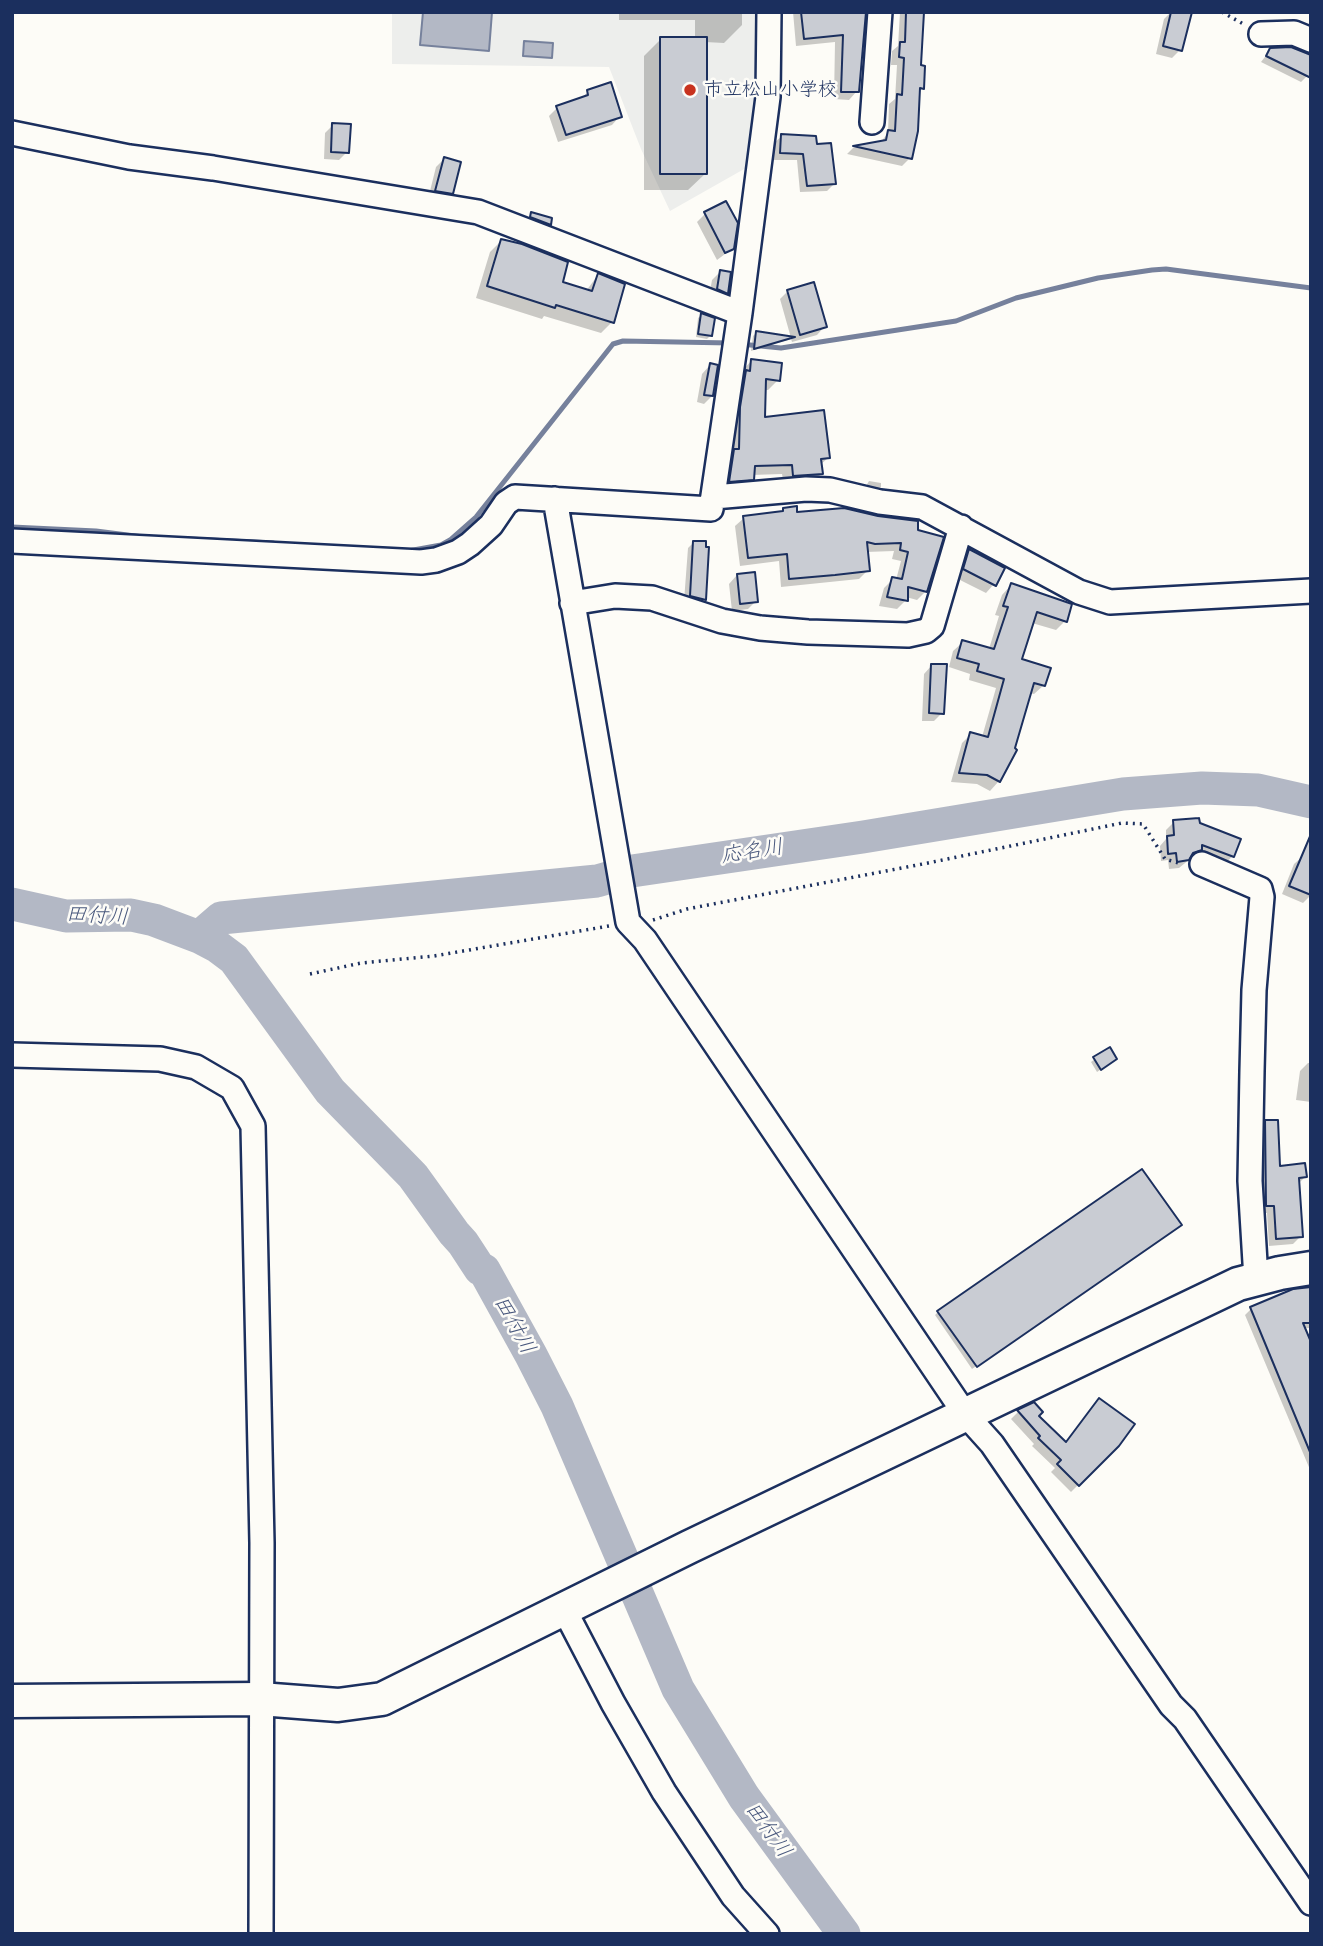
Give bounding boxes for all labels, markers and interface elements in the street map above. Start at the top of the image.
place label: 市立松山小学校 [704,79,837,101]
marker: 市立松山小学校 [682,82,698,98]
water label: 応名川 [719,835,785,869]
water label: 田付川 [65,902,129,930]
water label: 田付川 [488,1291,540,1359]
water label: 田付川 [739,1797,797,1863]

